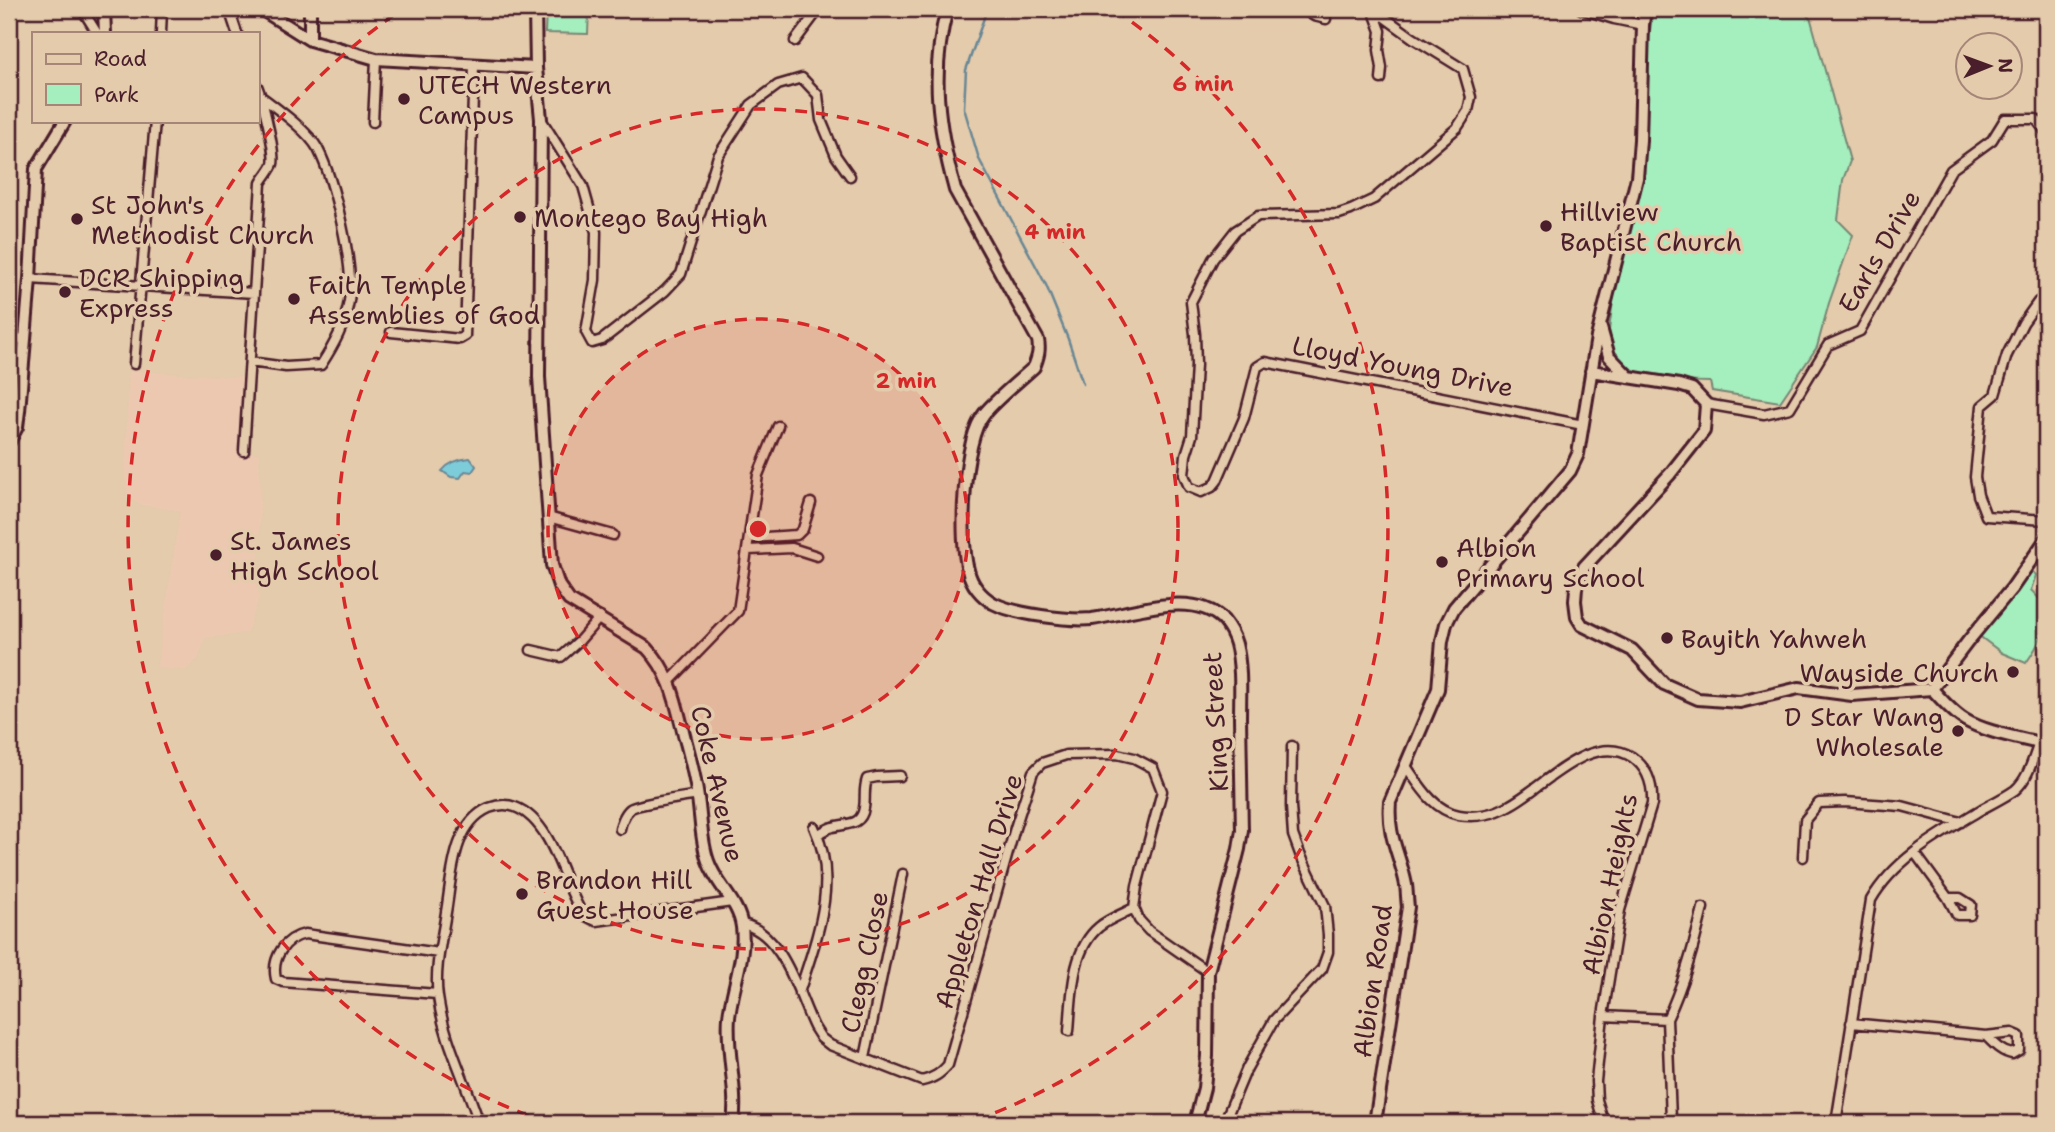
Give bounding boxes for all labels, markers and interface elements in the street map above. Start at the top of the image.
legend [32,32,259,122]
north arrow [1954,32,2024,102]
text: Road [94,45,147,73]
text: N [1993,58,2018,73]
place label: UTECH Western Campus [418,67,612,132]
text: 6 min [1172,70,1234,98]
text: Park [94,81,139,109]
marker: UTECH Western Campus [396,91,412,107]
street label: Earls Drive [1830,183,1928,319]
place label: St John's Methodist Church [91,187,315,252]
place label: Hillview Baptist Church [1560,194,1742,259]
place label: Montego Bay High [534,200,768,235]
marker: Montego Bay High [512,209,528,225]
marker: St John's Methodist Church [69,211,85,227]
text: 4 min [1024,218,1086,246]
marker: Hillview Baptist Church [1538,218,1554,234]
place label: DCR Shipping Express [79,260,244,325]
place label: Faith Temple Assemblies of God [308,267,540,332]
marker: DCR Shipping Express [57,284,73,300]
marker: Faith Temple Assemblies of God [286,291,302,307]
street label: Lloyd Young Drive [1289,327,1517,405]
text: 2 min [875,367,937,395]
centre of rings [746,517,770,541]
place label: St. James High School [230,523,379,588]
place label: Albion Primary School [1456,530,1645,595]
marker: St. James High School [208,547,224,563]
marker: Albion Primary School [1434,554,1450,570]
place label: Bayith Yahweh [1681,621,1867,656]
marker: Bayith Yahweh [1659,630,1675,646]
street label: King Street [1194,651,1236,793]
place label: Wayside Church [1800,655,1999,690]
marker: Wayside Church [2005,664,2021,680]
place label: D Star Wang Wholesale [1784,699,1944,764]
street label: Coke Avenue [683,702,753,866]
marker: D Star Wang Wholesale [1950,723,1966,739]
street label: Appleton Hall Drive [926,769,1030,1013]
street label: Albion Heights [1573,790,1645,978]
place label: Brandon Hill Guest House [536,862,694,927]
marker: Brandon Hill Guest House [514,886,530,902]
street label: Clegg Close [832,888,896,1036]
street label: Albion Road [1344,902,1400,1060]

